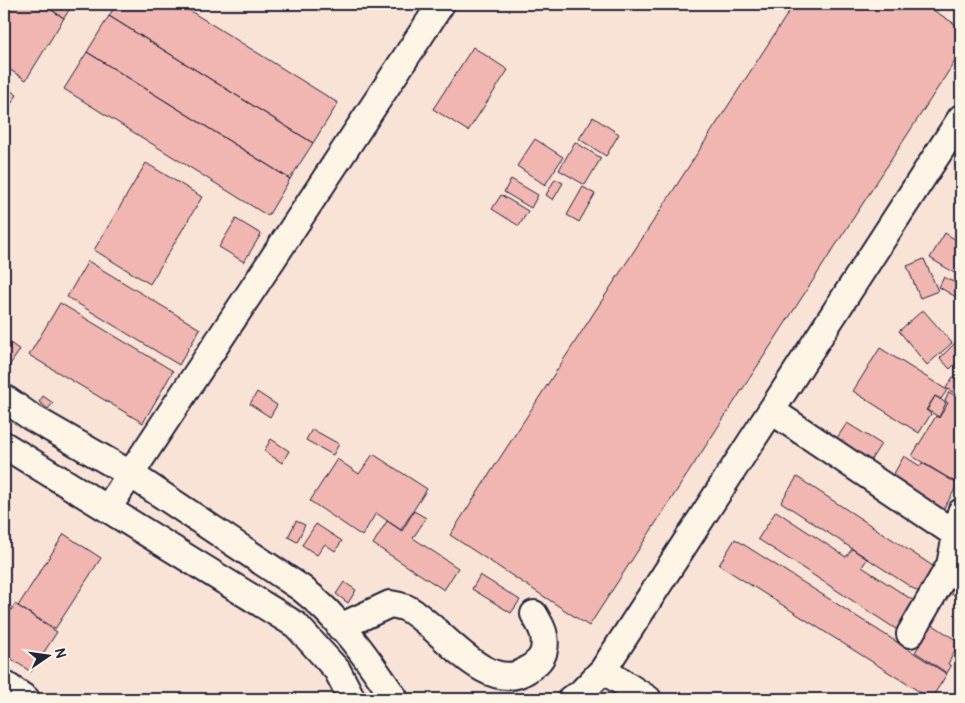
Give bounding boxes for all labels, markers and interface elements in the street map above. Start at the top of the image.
north arrow [22,630,72,680]
text: N [51,647,70,660]

